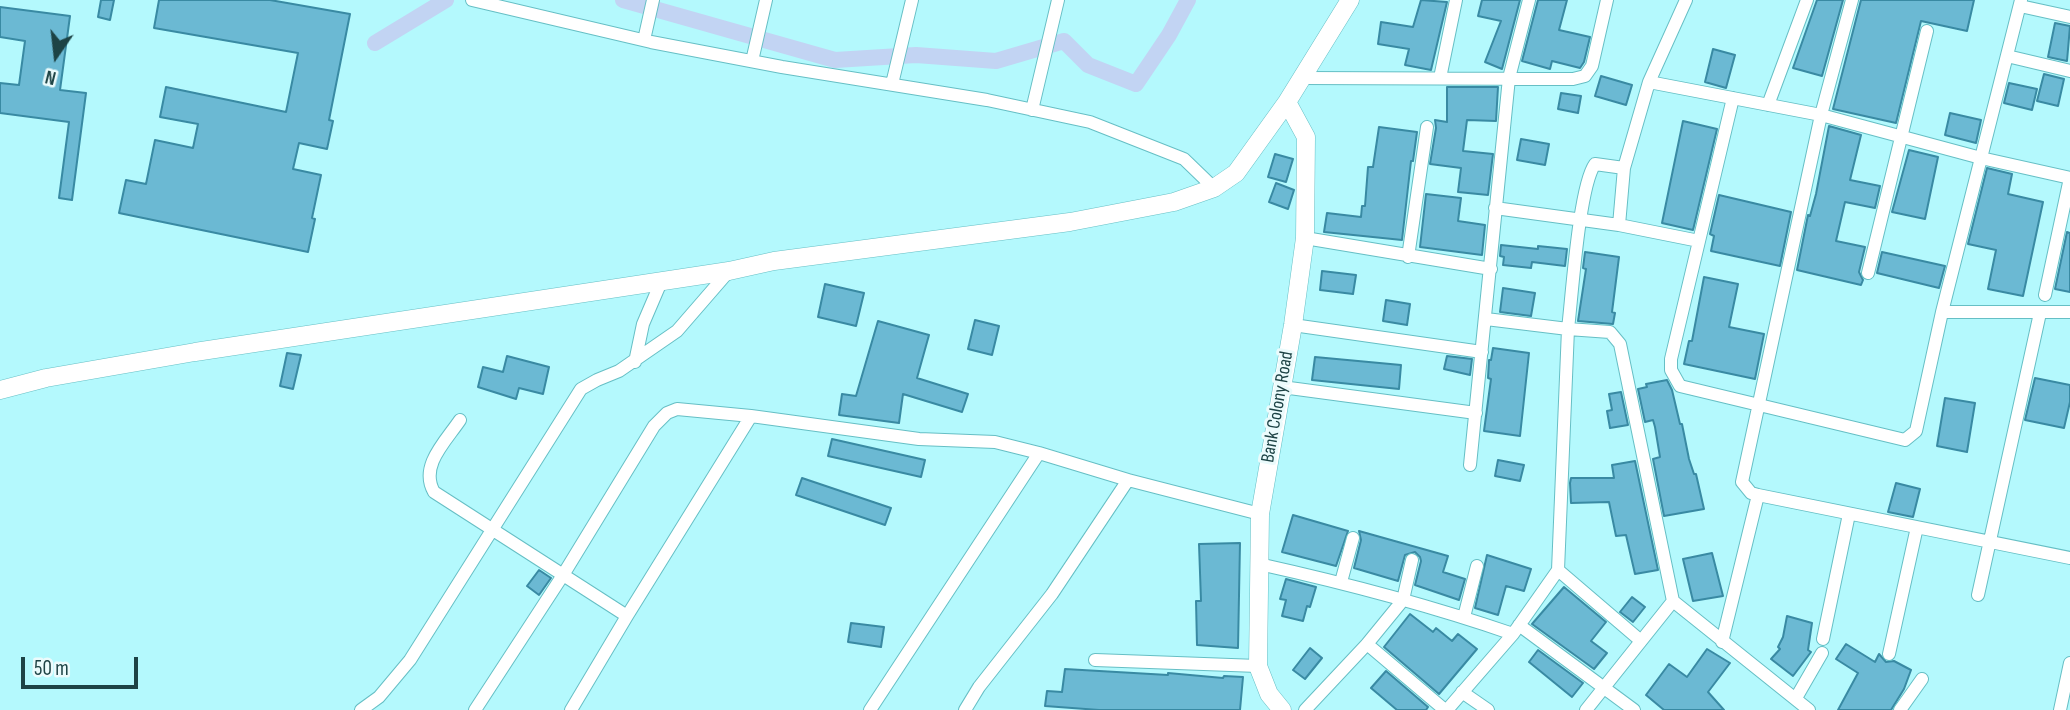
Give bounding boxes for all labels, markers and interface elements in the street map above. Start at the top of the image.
north arrow [21,21,91,91]
text: N [43,64,59,89]
street label: Bank Colony Road [1257,350,1299,464]
scale bar [24,644,142,688]
text: 50 m [34,656,69,681]

